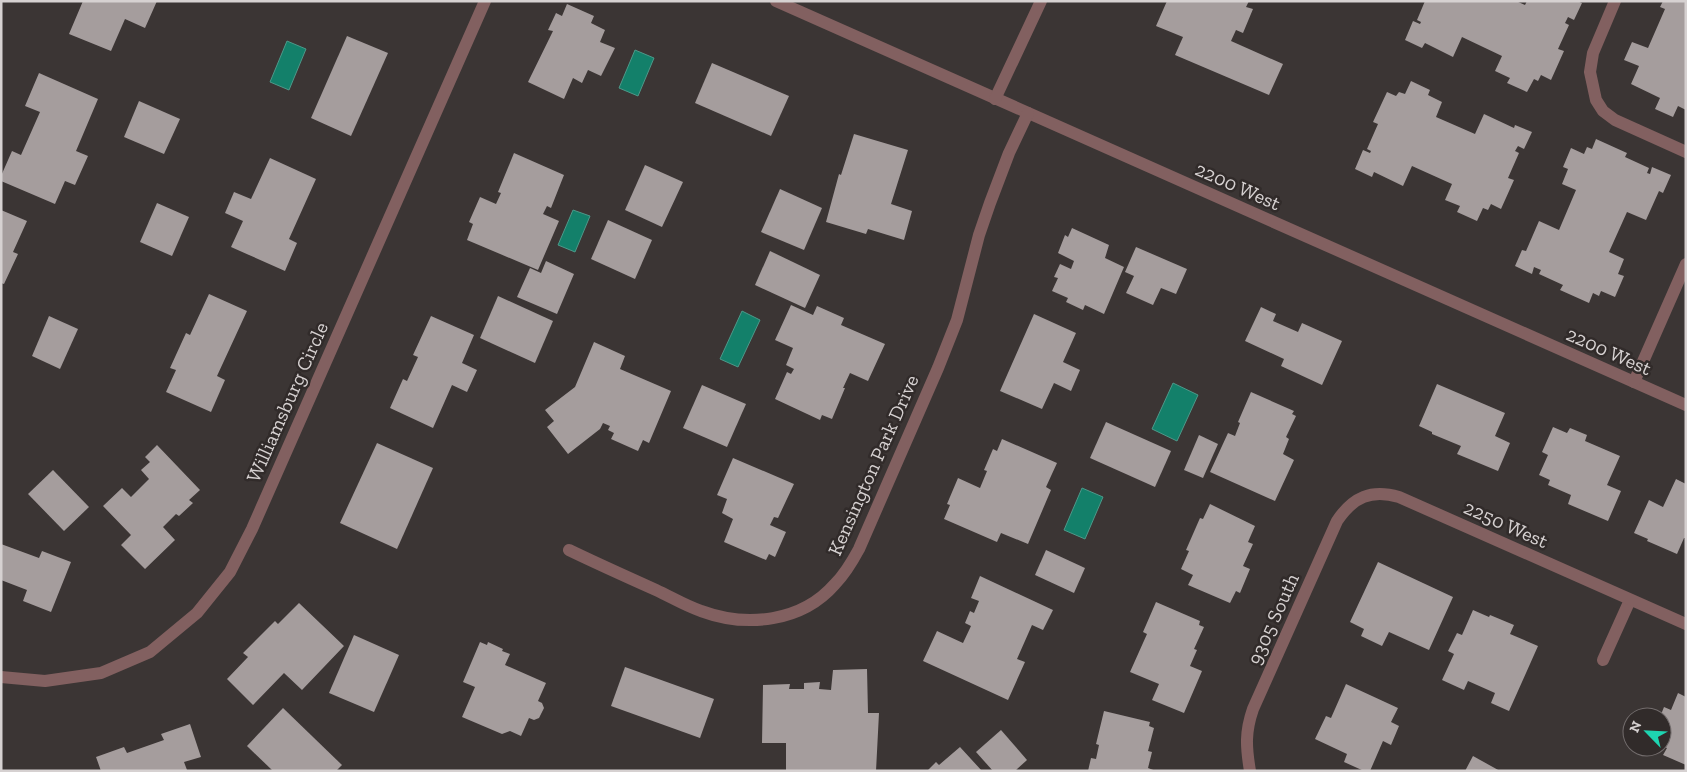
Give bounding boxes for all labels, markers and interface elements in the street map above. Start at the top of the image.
street label: 2200 West [1192,157,1285,216]
street label: Williamsburg Circle [241,318,333,486]
street label: 2200 West [1563,322,1656,381]
street label: Kensington Park Drive [822,371,924,559]
street label: 2250 West [1460,495,1552,553]
street label: 9305 South [1242,569,1304,668]
north arrow [1622,707,1672,757]
text: N [1626,718,1646,735]

